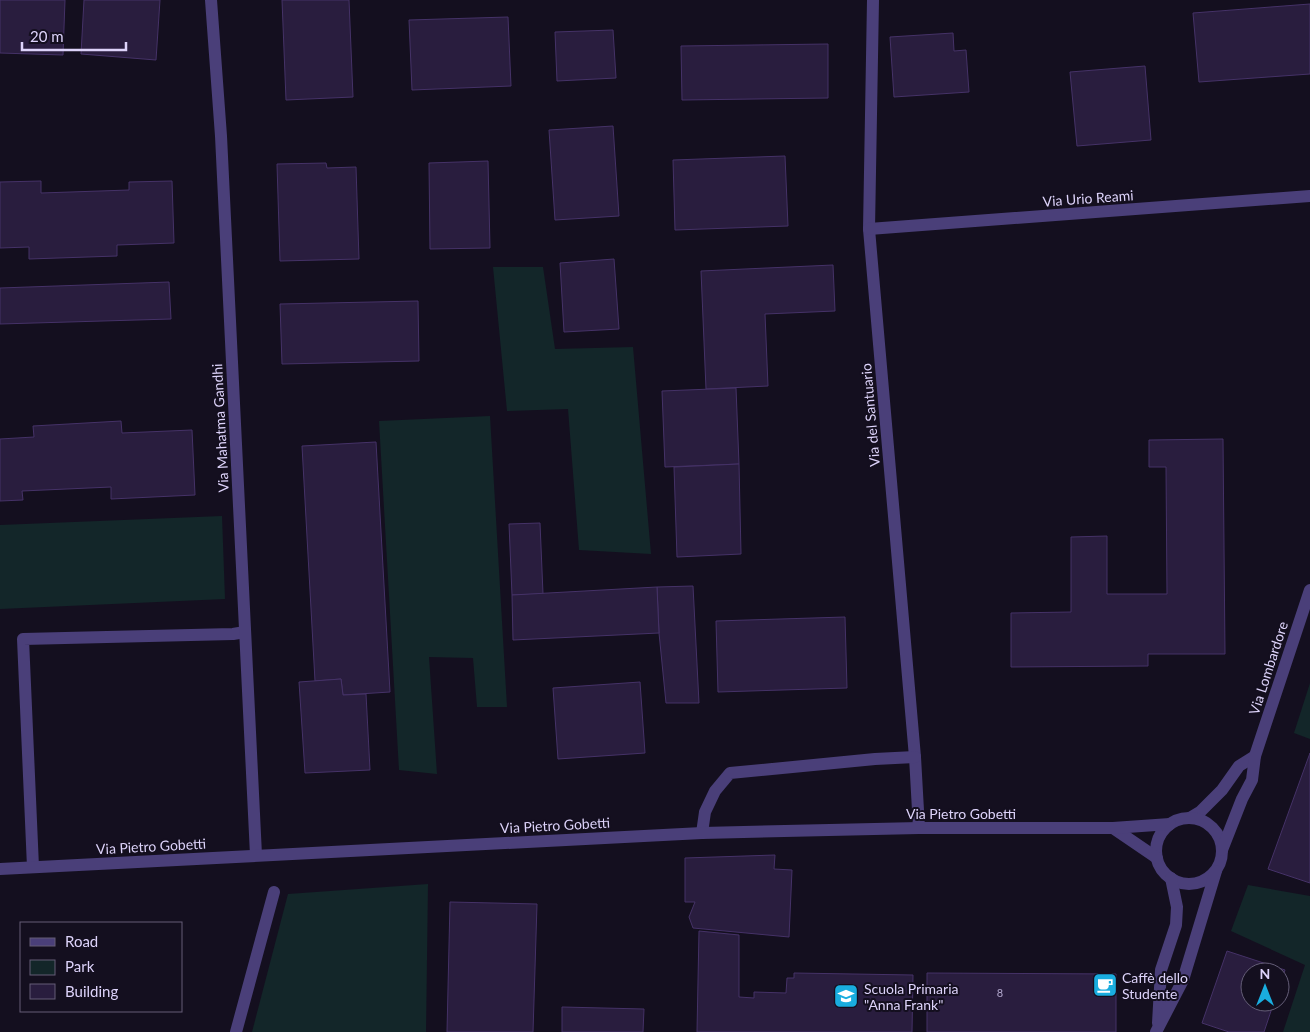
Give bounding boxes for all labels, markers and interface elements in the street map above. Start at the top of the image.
scale bar [22,20,126,52]
text: 20 m [30,27,64,45]
street label: Via Urio Reami [1042,186,1134,210]
street label: Via del Santuario [857,362,883,467]
street label: Via Mahatma Gandhi [208,363,232,493]
street label: Via Lombardore [1245,619,1291,717]
street label: Via Pietro Gobetti [906,805,1016,822]
street label: Via Pietro Gobetti [500,814,610,836]
street label: Via Pietro Gobetti [96,835,206,857]
legend [20,922,182,1012]
text: Road [65,932,98,950]
text: Park [65,957,95,975]
north arrow [1240,962,1290,1012]
text: N [1260,965,1270,982]
place label: Caffè dello Studente [1122,969,1188,1002]
cafe icon: Caffè dello Studente [1092,972,1118,998]
place label: Scuola Primaria "Anna Frank" [864,980,958,1013]
text: Building [65,982,118,1000]
school or university icon: Scuola Primaria "Anna Frank" [833,983,859,1009]
house number: 8 [997,986,1003,999]

